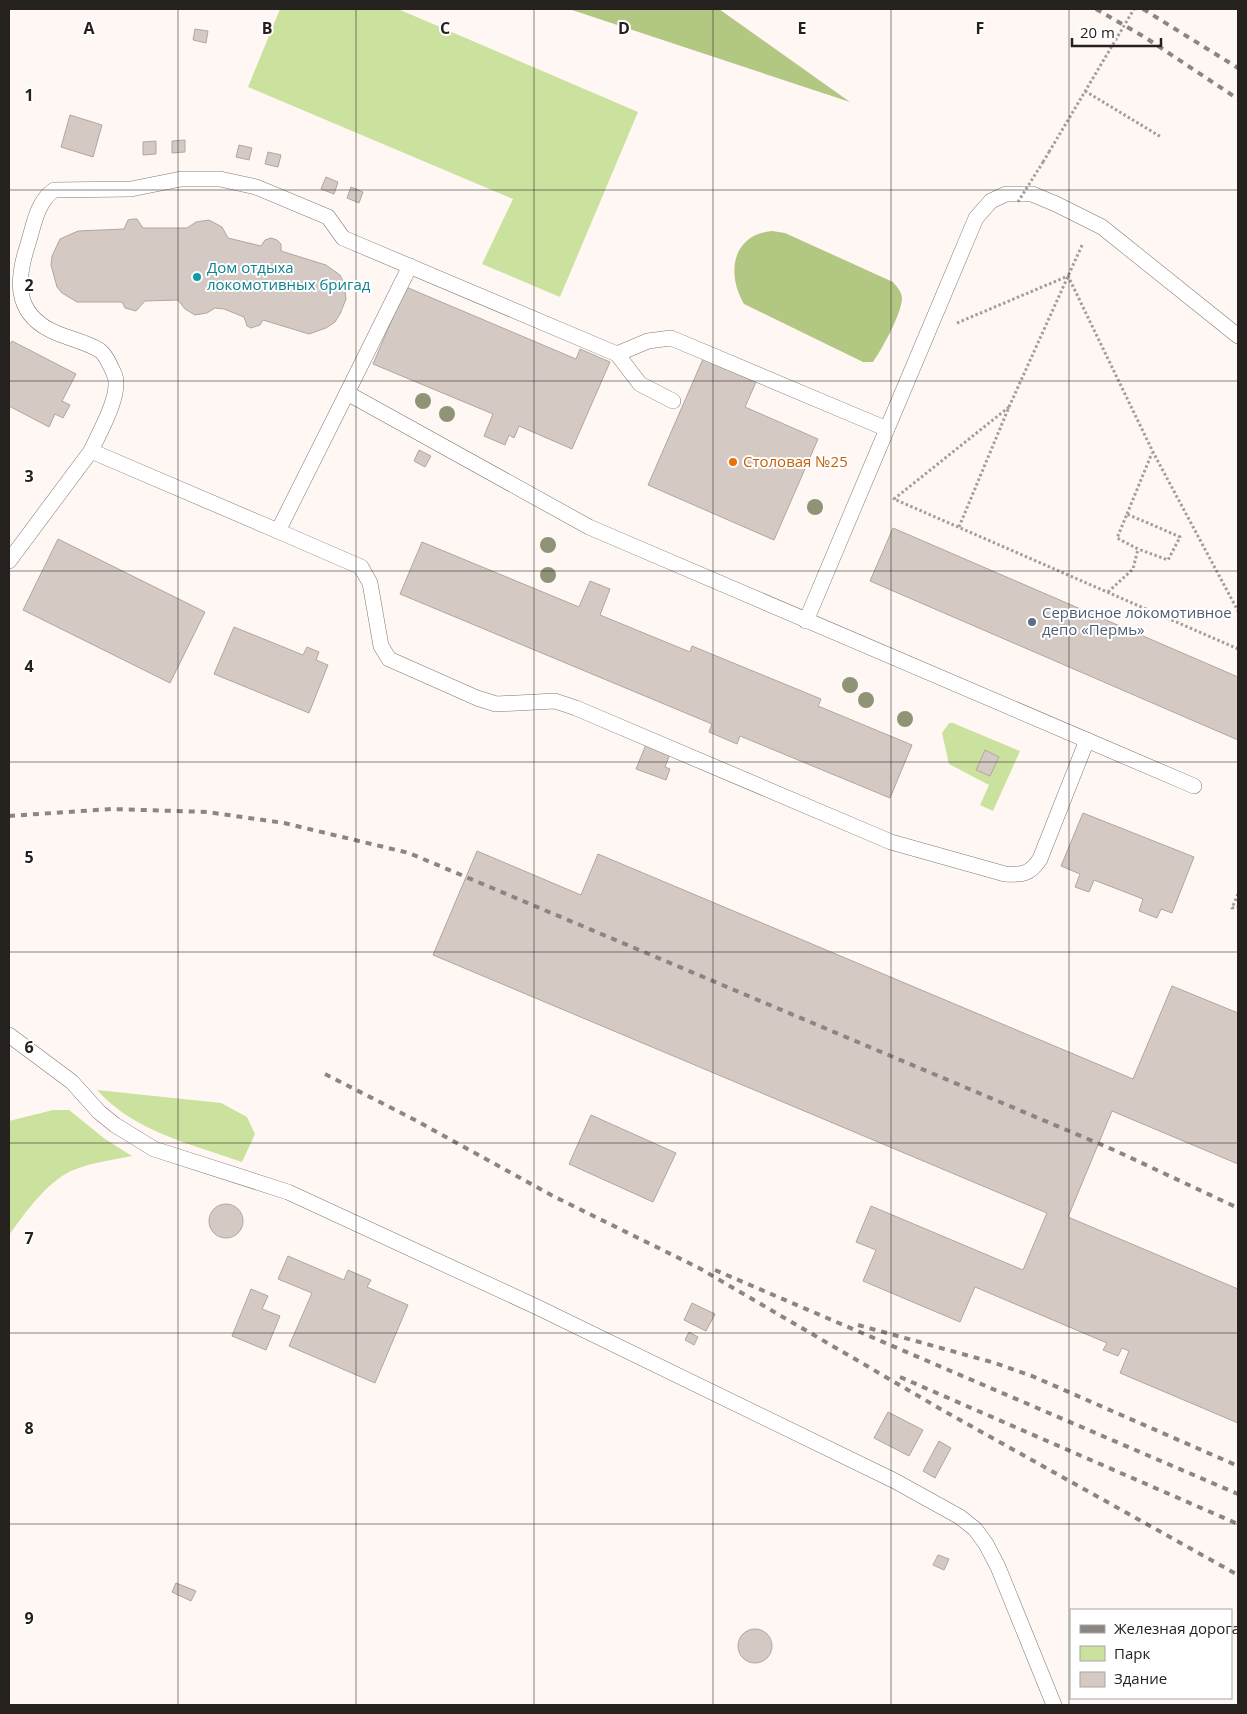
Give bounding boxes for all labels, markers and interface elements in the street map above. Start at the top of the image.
scale bar [1072,15,1161,47]
text: A [83,17,95,39]
text: B [262,17,272,39]
text: C [440,17,450,39]
text: D [618,17,630,39]
text: E [798,17,807,39]
text: F [976,17,984,39]
text: 20 m [1080,22,1115,42]
text: 1 [24,84,34,106]
place label: Дом отдыха локомотивных бригад [207,257,371,294]
marker: Дом отдыха локомотивных бригад [191,271,203,283]
text: 2 [24,274,34,296]
place label: Столовая №25 [743,451,848,471]
marker: Столовая №25 [727,456,739,468]
text: 3 [24,465,34,487]
place label: Сервисное локомотивное депо «Пермь» [1042,602,1232,639]
marker: Сервисное локомотивное депо «Пермь» [1026,616,1038,628]
text: 4 [24,655,34,677]
text: 5 [24,846,34,868]
text: 6 [24,1036,34,1058]
text: 7 [24,1227,34,1249]
text: 8 [24,1417,34,1439]
text: 9 [24,1607,34,1629]
legend [1070,1609,1232,1699]
text: Железная дорога [1114,1618,1240,1638]
text: Парк [1114,1643,1150,1663]
text: Здание [1114,1668,1167,1688]

